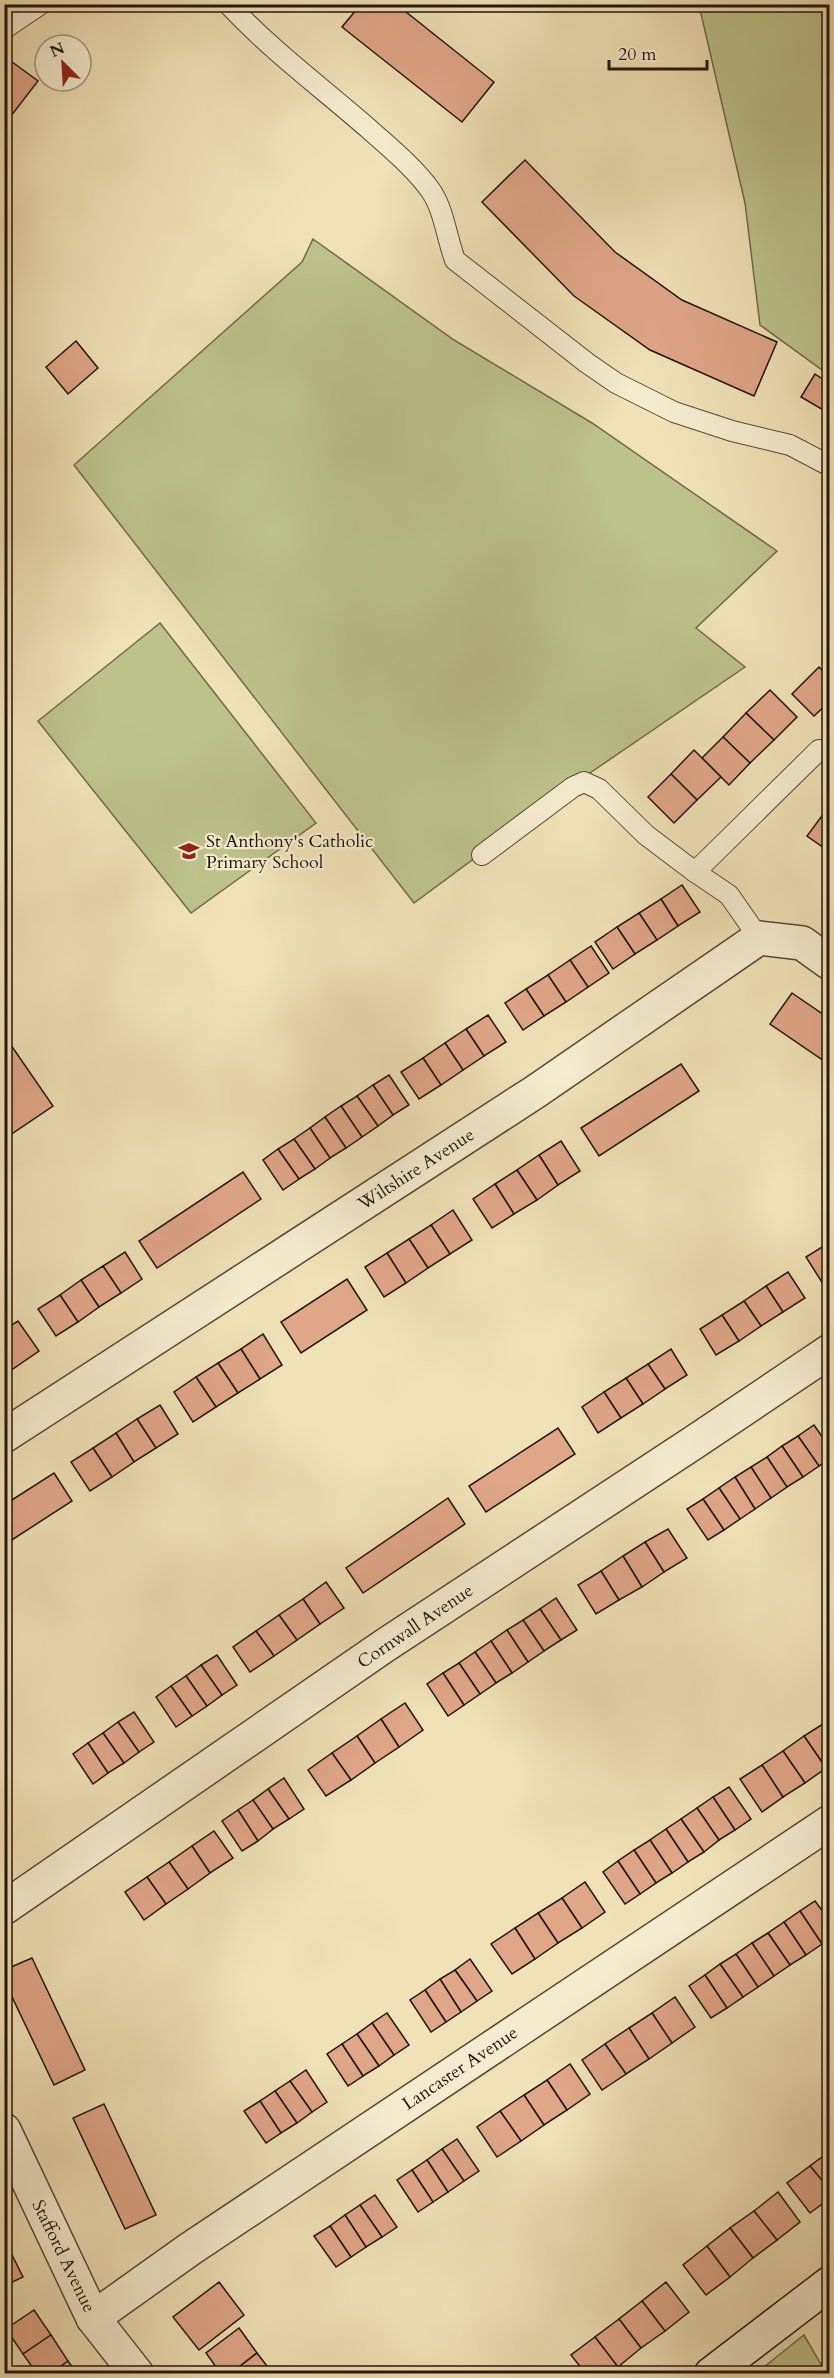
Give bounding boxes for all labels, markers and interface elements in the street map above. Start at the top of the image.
north arrow [33,33,93,93]
scale bar [609,33,706,71]
text: N [46,37,68,63]
text: 20 m [618,42,657,67]
place label: St Anthony's Catholic Primary School [206,829,373,875]
school or university icon: St Anthony's Catholic Primary School [177,839,201,863]
street label: Wiltshire Avenue [352,1122,479,1217]
street label: Cornwall Avenue [352,1578,478,1674]
street label: Lancaster Avenue [398,2020,523,2116]
street label: Stafford Avenue [25,2196,102,2317]

